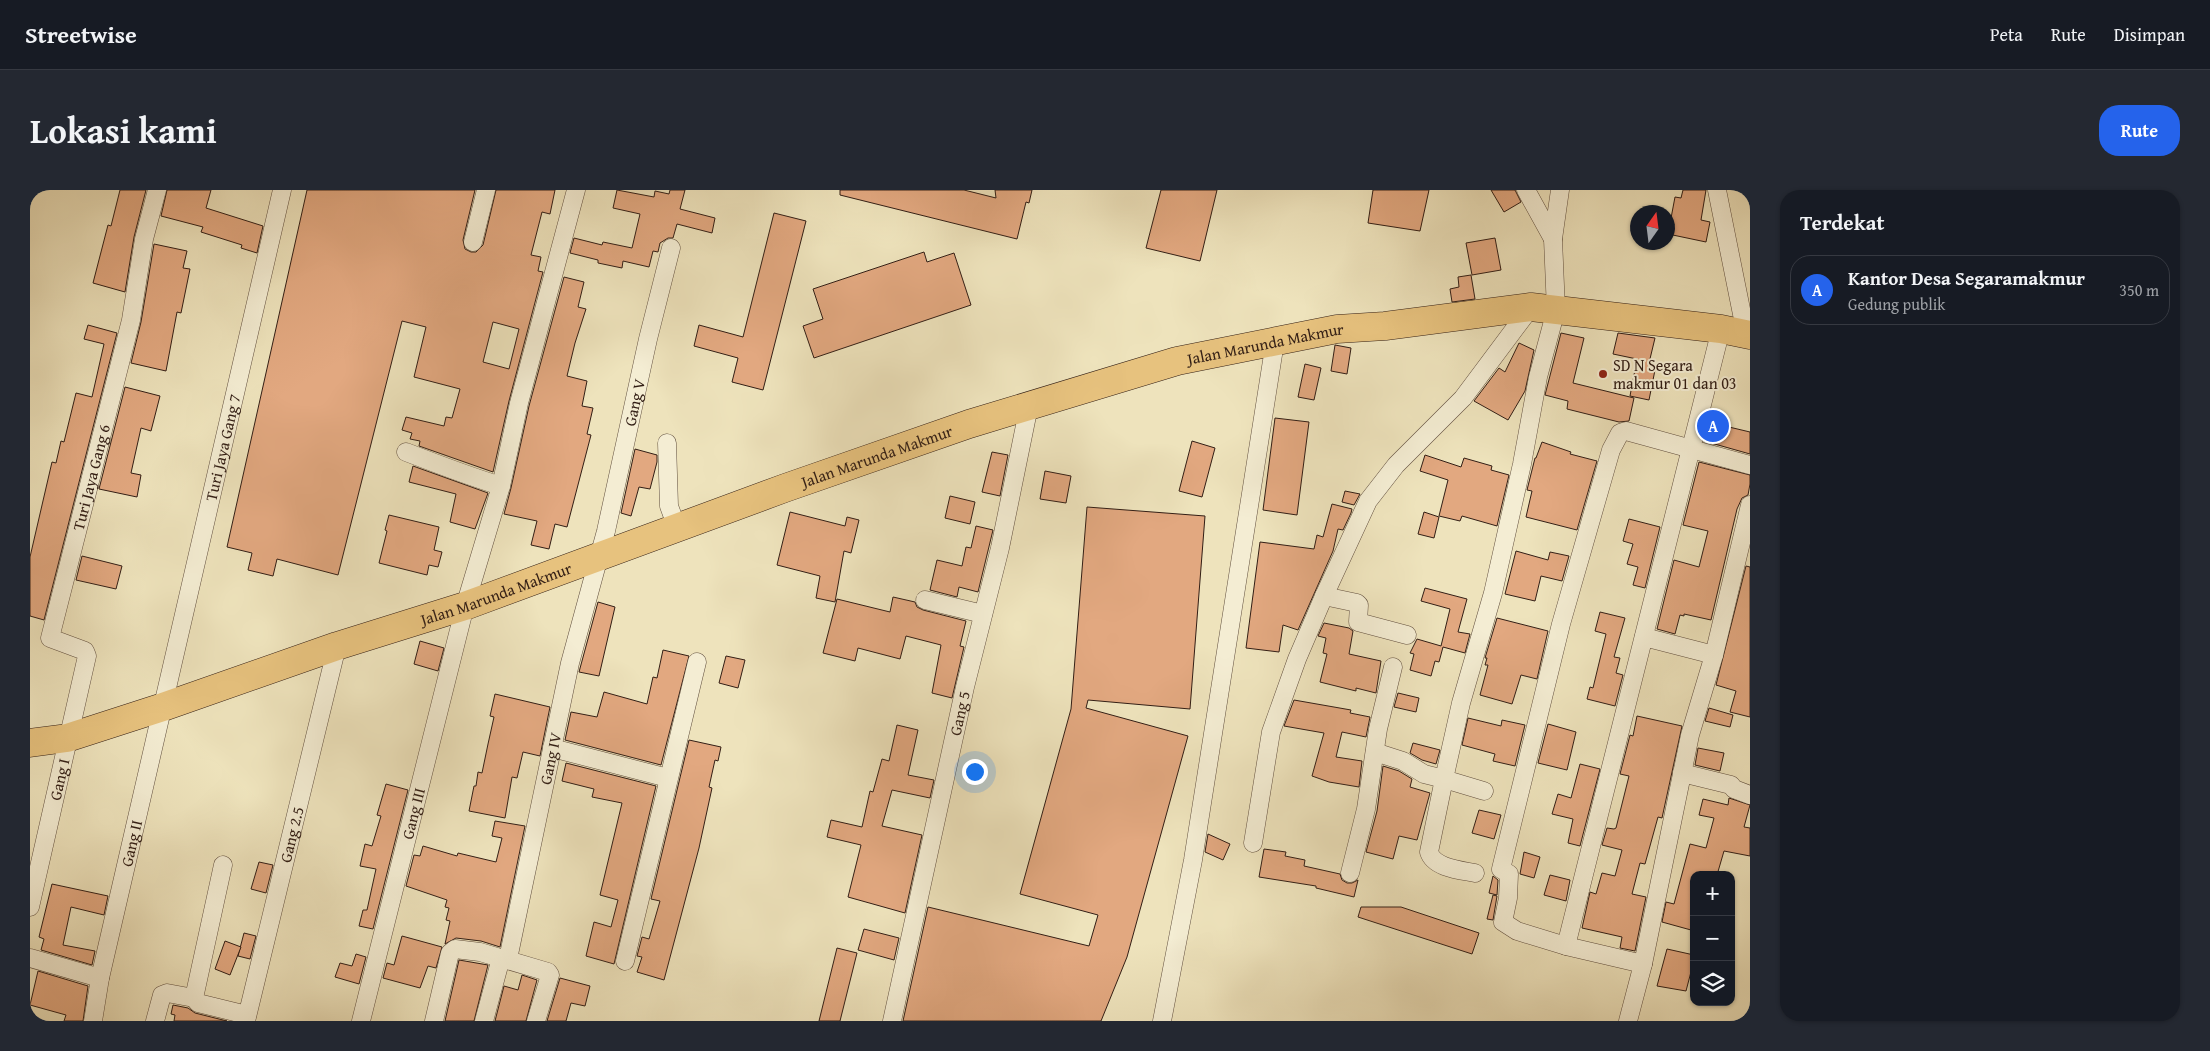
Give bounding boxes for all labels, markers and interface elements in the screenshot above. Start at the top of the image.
text: Streetwise [25,17,137,52]
text: Peta [1990,21,2023,48]
text: Rute [2051,21,2086,48]
text: Disimpan [2114,21,2185,48]
text: Lokasi kami [30,105,217,156]
button: Rute [2099,105,2180,156]
north arrow [1630,205,1675,250]
text: Terdekat [1800,207,1884,238]
text: Kantor Desa Segaramakmur [1848,264,2085,292]
text: A [1812,278,1822,302]
text: 350 m [2119,278,2159,302]
text: Gedung publik [1848,292,1945,316]
street label: Jalan Marunda Makmur [1183,317,1345,371]
place label: SD N Segara makmur 01 dan 03 [1613,353,1737,395]
marker: SD N Segara makmur 01 dan 03 [1597,368,1609,380]
street label: Gang V [617,376,651,428]
street label: Turi Jaya Gang 7 [199,392,247,503]
pin: A [1697,407,1729,445]
street label: Jalan Marunda Makmur [796,418,956,494]
street label: Turi Jaya Gang 6 [66,421,116,533]
street label: Jalan Marunda Makmur [415,556,575,632]
street label: Gang 5 [943,689,976,738]
street label: Gang IV [533,730,567,787]
street label: Gang I [43,756,75,803]
your location [962,759,988,785]
street label: Gang III [395,785,431,842]
street label: Gang 2.5 [273,804,310,865]
street label: Gang II [114,817,148,869]
map controls [1690,871,1735,1006]
button: + [1690,871,1735,916]
button: − [1690,916,1735,961]
button: layers [1690,961,1735,1006]

